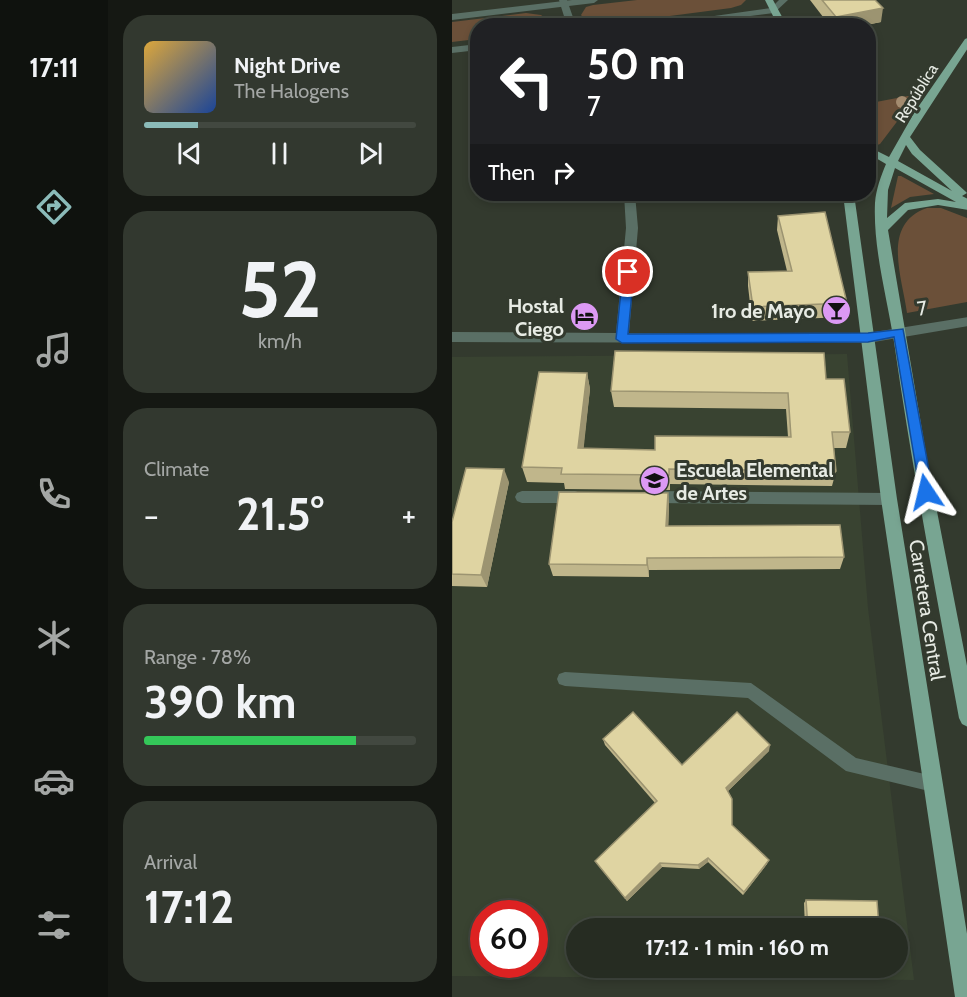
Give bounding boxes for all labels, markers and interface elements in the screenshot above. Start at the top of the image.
text: 50 m [587,38,685,90]
icon: left [488,42,566,120]
text: 17:11 [29,51,79,84]
text: Night Drive [234,52,340,79]
street label: República [891,60,942,126]
text: The Halogens [234,79,349,103]
text: 7 [587,90,601,123]
icon: previous [173,137,206,170]
icon: pause [263,137,296,170]
icon: next [354,137,387,170]
icon: right [547,156,580,189]
text: Then [488,159,535,186]
icon: directions [33,186,75,228]
text: 52 [238,242,322,337]
pin [602,246,653,297]
icon: arrive [611,255,644,288]
place label: Hostal Ciego [508,294,564,341]
bar icon: 1ro de Mayo [820,295,852,327]
street label: 7 [915,295,929,321]
place label: 1ro de Mayo [711,299,815,323]
hotel icon: Hostal Ciego [569,301,601,333]
icon: music [33,329,75,371]
text: km/h [258,329,302,353]
text: Climate [144,457,209,481]
place label: Escuela Elemental de Artes [676,458,834,505]
position arrow [894,460,958,524]
school or university icon: Escuela Elemental de Artes [639,465,671,497]
icon: phone [33,473,75,515]
text: 21.5° [236,487,324,541]
text: − [144,495,159,535]
text: + [401,495,416,535]
street label: Carretera Central [904,538,950,682]
icon: climate [33,617,75,659]
text: Range · 78% [144,645,251,669]
text: 390 km [144,675,296,729]
icon: car [33,760,75,802]
text: Arrival [144,850,197,874]
text: 17:12 [144,880,234,934]
speed limit sign: 60 [470,900,548,978]
icon: filters [33,904,75,946]
text: 17:12 · 1 min · 160 m [645,934,829,961]

